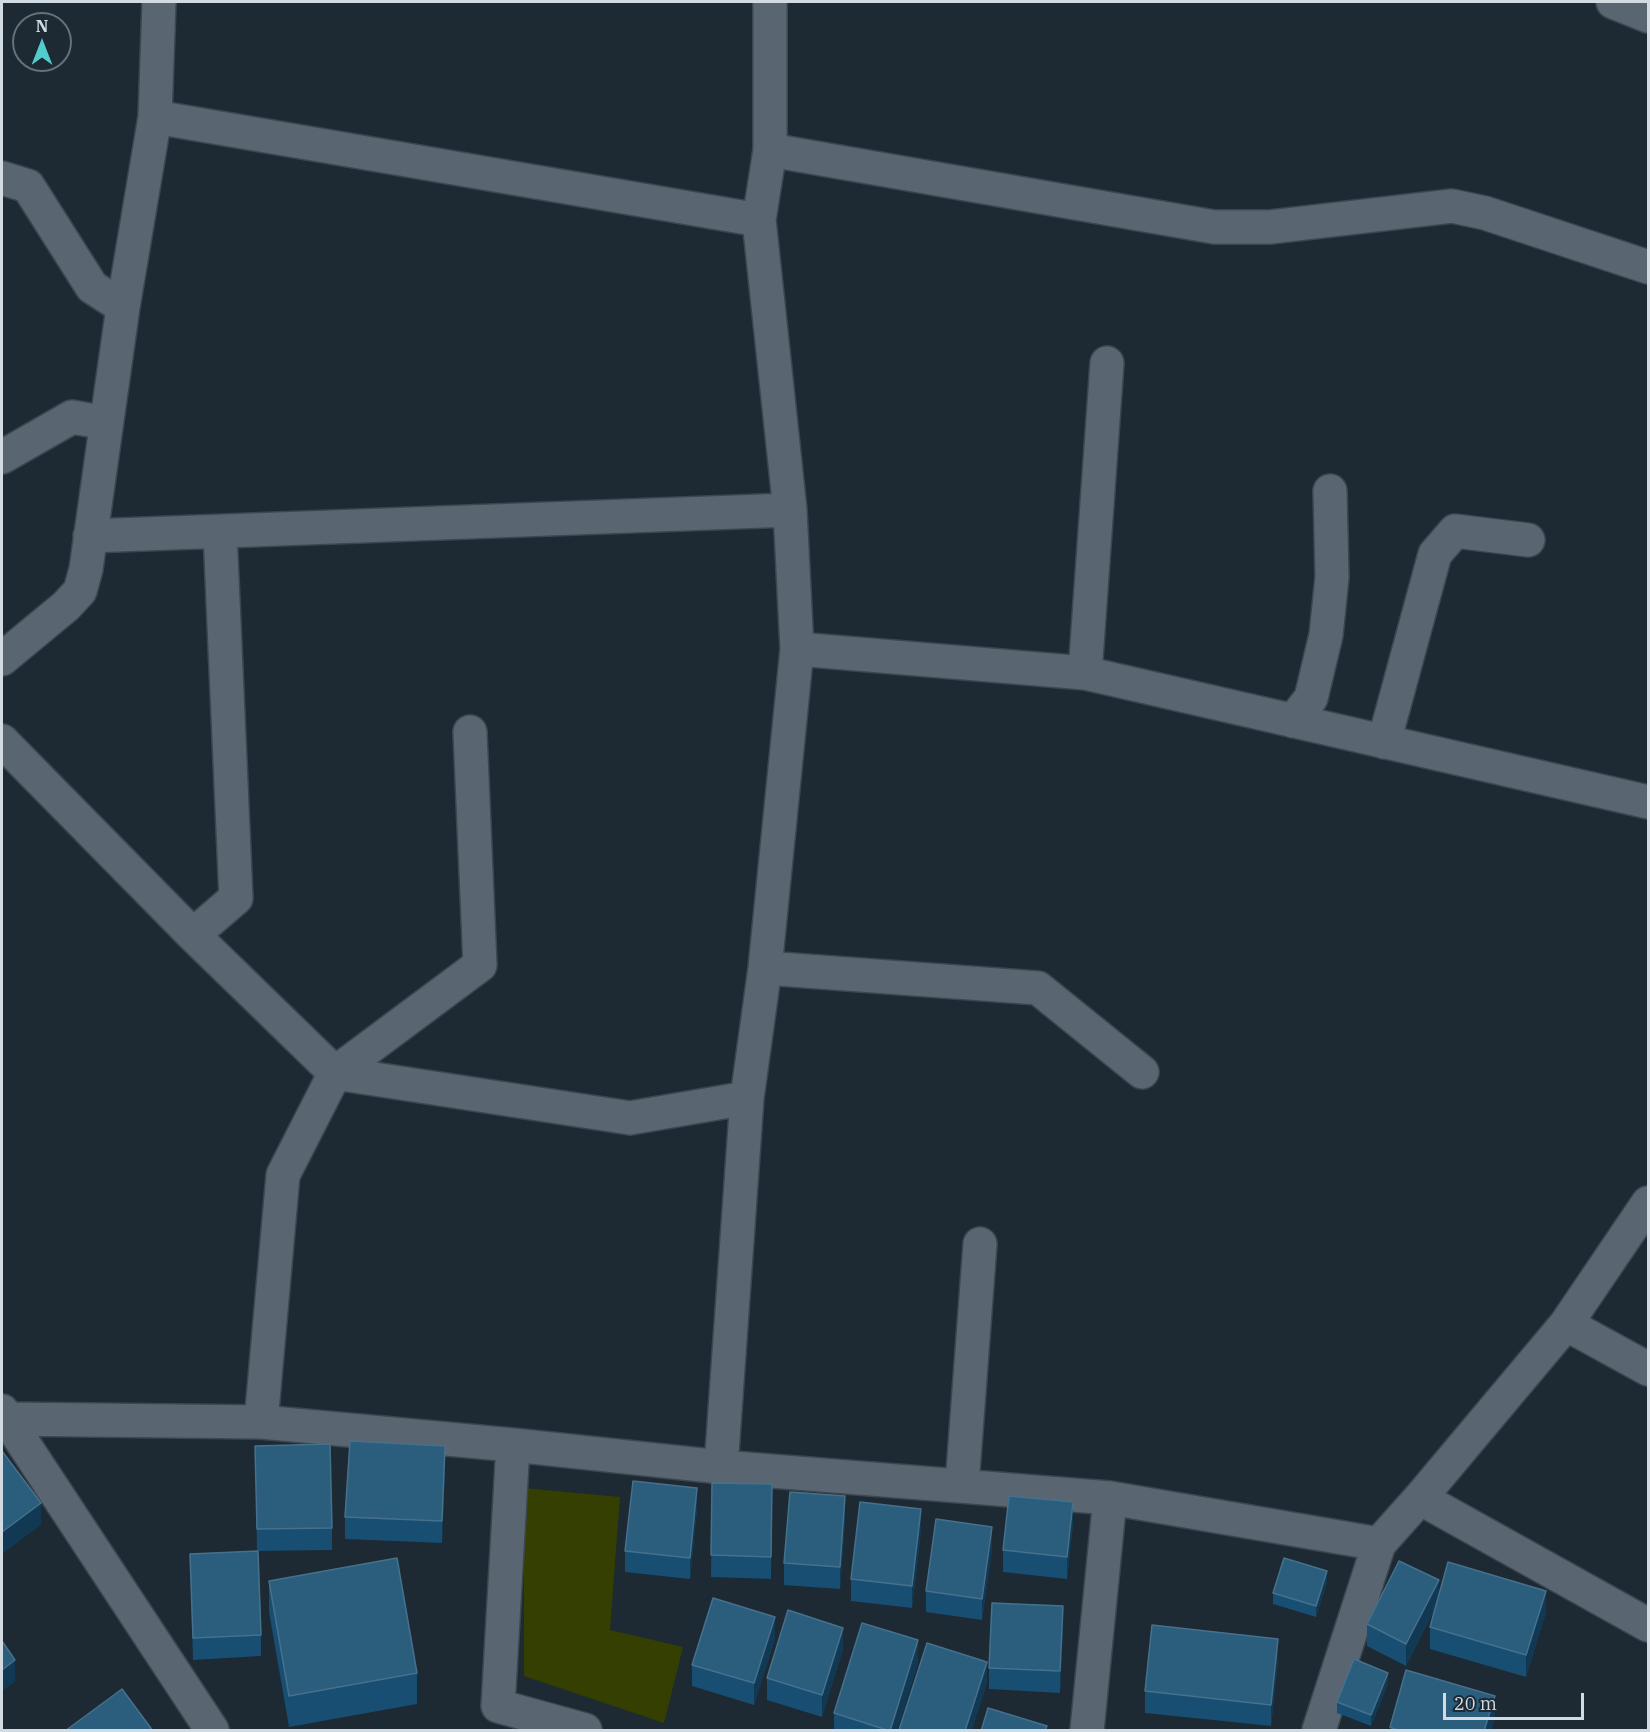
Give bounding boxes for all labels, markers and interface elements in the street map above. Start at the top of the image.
north arrow [12,12,72,72]
text: N [36,16,48,36]
scale bar [1446,1681,1587,1719]
text: 20 m [1454,1692,1497,1715]

